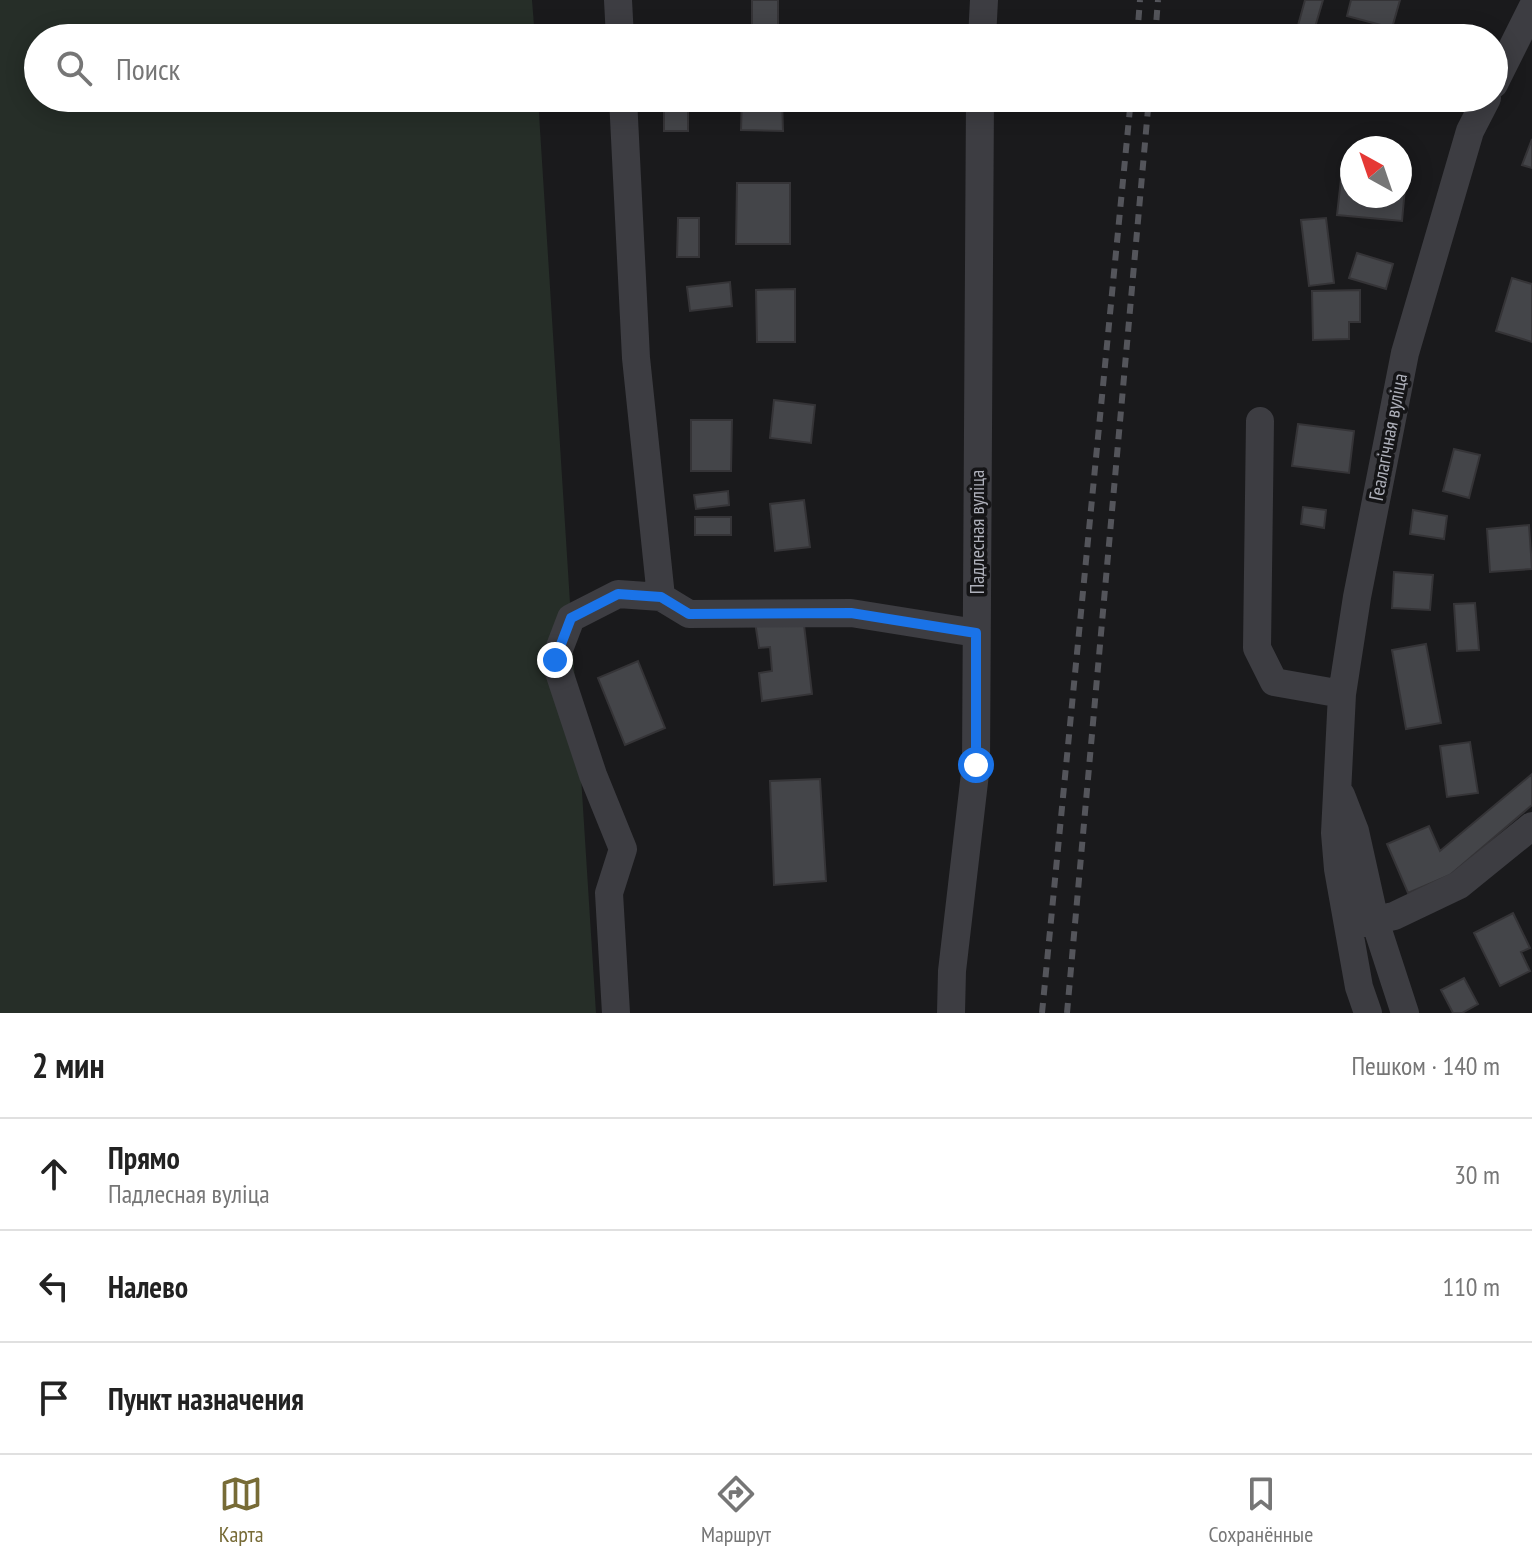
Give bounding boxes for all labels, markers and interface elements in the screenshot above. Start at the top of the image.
search box [24,24,1508,112]
icon: search [52,46,96,90]
text: Поиск [116,49,180,88]
north arrow [1340,136,1412,208]
street label: Геалагічная вуліца [1363,371,1413,503]
street label: Падлесная вуліца [964,470,990,594]
route end [537,642,573,678]
route start [958,747,994,783]
text: 2 мин [32,1043,105,1087]
text: Пешком · 140 m [1351,1049,1500,1082]
text: Прямо [108,1138,180,1177]
icon: ahead [32,1152,76,1196]
text: 30 m [1454,1158,1500,1191]
text: Падлесная вуліца [108,1177,270,1210]
icon: left [32,1264,76,1308]
text: Налево [108,1267,188,1306]
text: 110 m [1442,1270,1500,1303]
icon: arrive [32,1376,76,1420]
text: Пункт назначения [108,1379,304,1418]
tab: Карта [219,1472,264,1548]
tab: Маршрут [701,1472,771,1548]
tab: Сохранённые [1209,1472,1313,1548]

